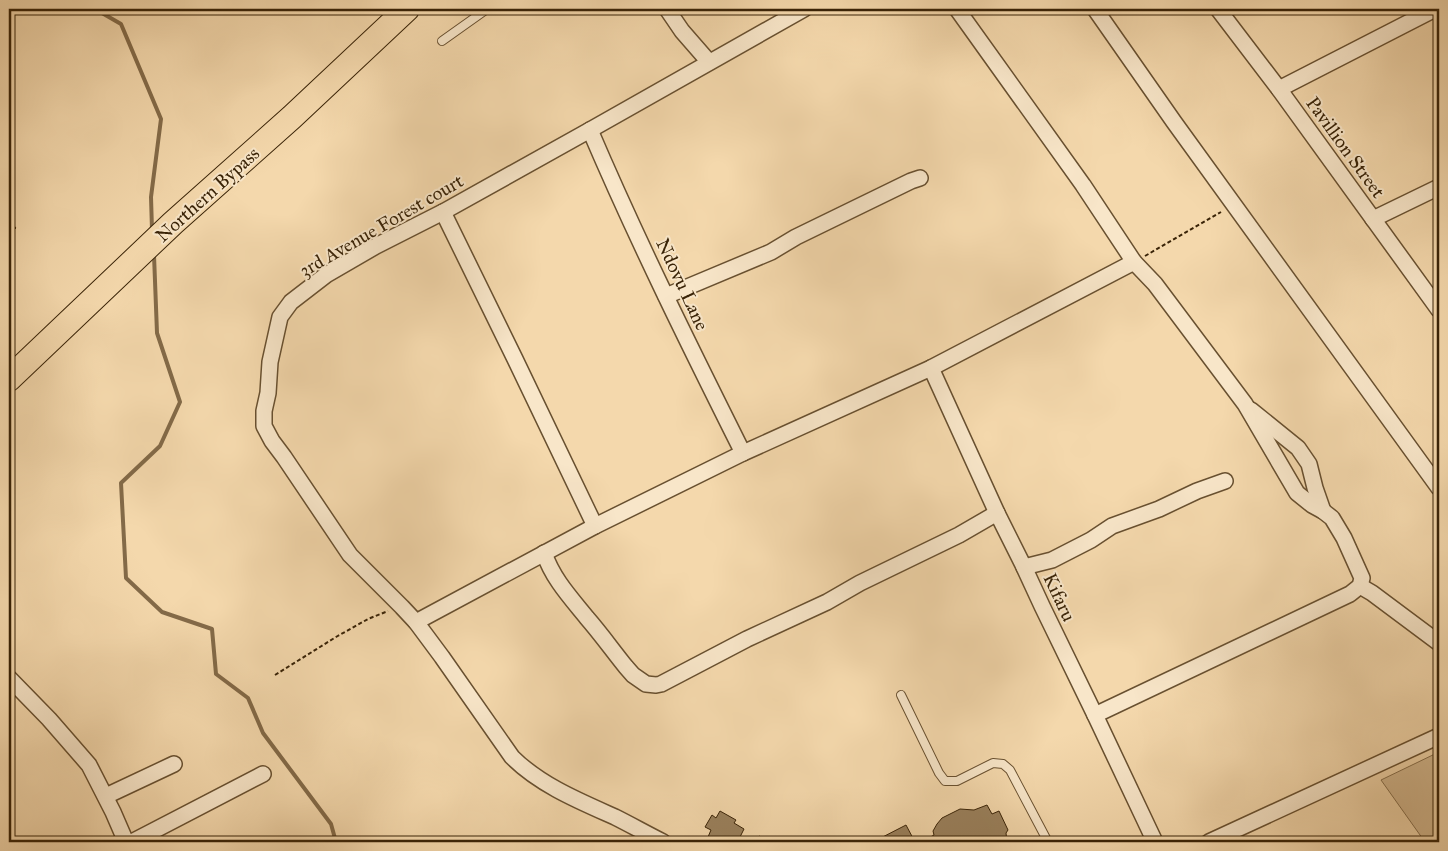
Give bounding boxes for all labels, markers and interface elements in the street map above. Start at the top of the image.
street label: Pavillion Street [1301,92,1390,203]
street label: Northern Bypass [151,142,264,247]
street label: 3rd Avenue Forest court [295,169,468,282]
street label: Ndovu Lane [651,235,714,334]
street label: Kifaru [1038,569,1081,625]

